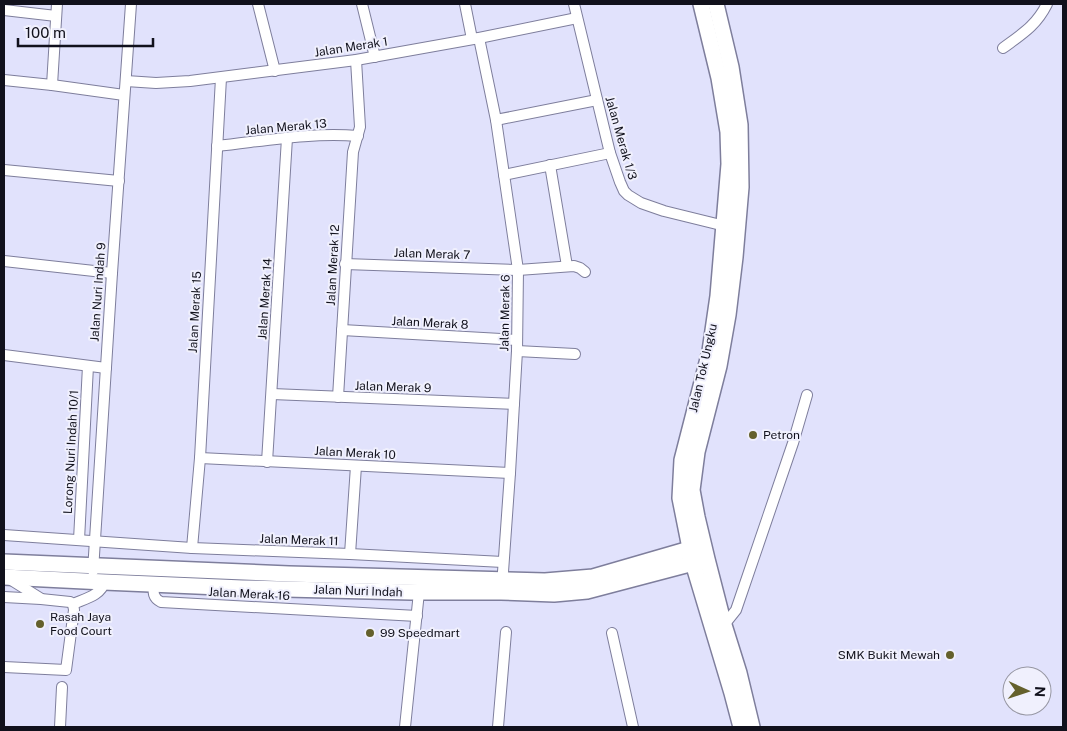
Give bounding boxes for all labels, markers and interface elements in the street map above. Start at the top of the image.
scale bar [18,15,152,47]
text: 100 m [25,24,66,41]
street label: Jalan Merak 1 [313,34,389,60]
street label: Jalan Merak 1/3 [602,95,640,181]
street label: Jalan Merak 13 [245,116,327,138]
street label: Jalan Merak 12 [324,224,342,306]
street label: Jalan Nuri Indah 9 [88,242,108,342]
street label: Jalan Merak 7 [393,246,471,262]
street label: Jalan Merak 14 [255,257,275,340]
street label: Jalan Merak 15 [186,270,204,353]
street label: Jalan Merak 6 [497,274,513,352]
street label: Jalan Merak 8 [391,314,469,332]
street label: Jalan Tok Ungku [686,322,720,414]
street label: Jalan Merak 9 [354,379,432,395]
street label: Lorong Nuri Indah 10/1 [61,390,81,514]
place label: Petron [763,428,800,442]
marker: Petron [747,429,759,441]
street label: Jalan Merak 10 [314,444,396,462]
street label: Jalan Merak 11 [259,532,339,548]
street label: Jalan Nuri Indah [313,582,403,600]
street label: Jalan Merak 16 [208,585,290,603]
place label: Rasah Jaya Food Court [50,610,112,638]
marker: Rasah Jaya Food Court [34,618,46,630]
place label: 99 Speedmart [380,626,460,640]
marker: 99 Speedmart [364,627,376,639]
place label: SMK Bukit Mewah [838,648,940,662]
marker: SMK Bukit Mewah [944,649,956,661]
north arrow [1002,666,1052,716]
text: N [1032,686,1048,698]

